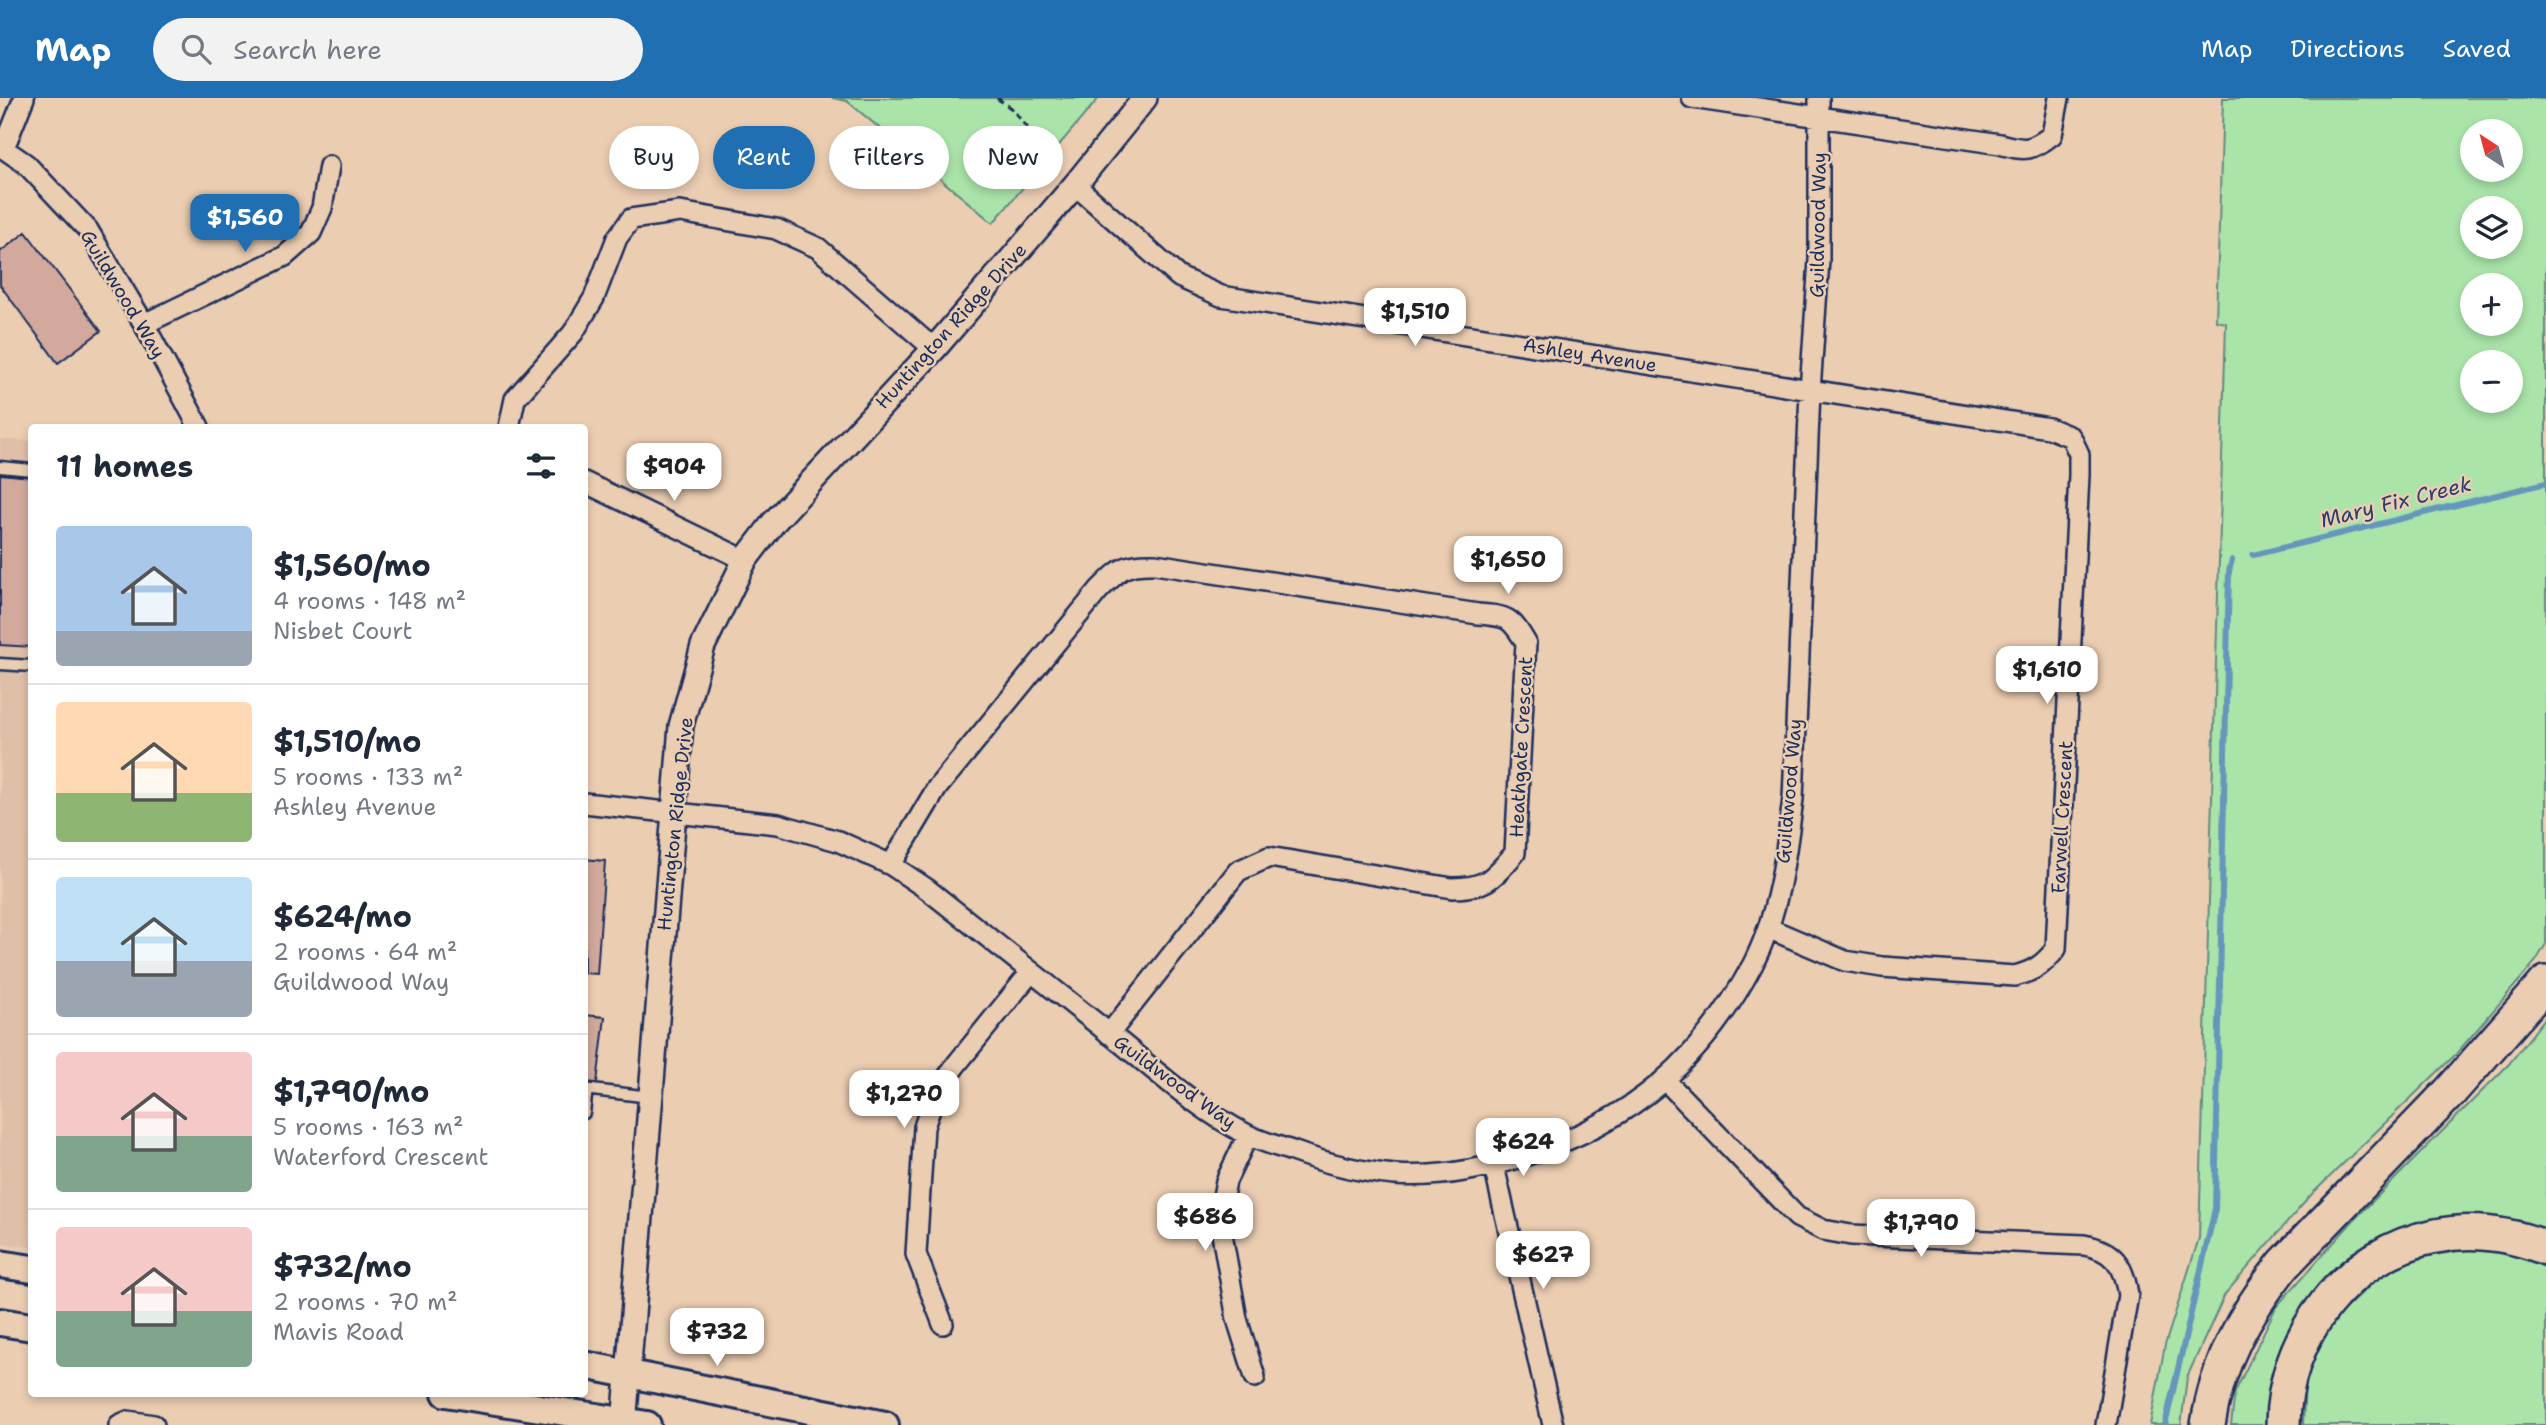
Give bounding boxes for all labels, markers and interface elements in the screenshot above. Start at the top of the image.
search box [153,18,643,81]
text: Map [35,27,111,72]
icon: search [177,30,215,68]
text: Search here [233,32,382,67]
text: Map [2201,33,2252,65]
text: Directions [2290,33,2405,65]
text: Saved [2443,33,2511,65]
north arrow [2460,119,2524,182]
map controls [2460,119,2523,413]
chip: Buy [609,126,699,189]
chip: Rent [713,126,815,189]
chip: Filters [829,126,949,189]
chip: New [963,126,1063,189]
street label: Guildwood Way [1804,152,1832,298]
pin: $1,560 [188,194,302,254]
button: layers [2460,196,2523,259]
text: $1,560 [206,202,284,232]
street label: Guildwood Way [75,225,171,363]
street label: Huntington Ridge Drive [870,238,1032,414]
button: + [2460,273,2523,336]
pin: $1,510 [1358,288,1472,348]
text: $1,510 [1380,296,1450,326]
street label: Ashley Avenue [1521,332,1659,378]
button: − [2460,350,2523,413]
pin: $904 [633,444,715,503]
text: 11 homes [56,446,193,487]
icon: filters [522,447,560,485]
text: $904 [642,451,706,481]
water label: Mary Fix Creek [2317,470,2475,534]
pin: $1,650 [1451,536,1565,596]
text: $1,650 [1470,544,1546,574]
text: $1,560/mo [273,545,431,586]
icon: home [112,554,196,638]
text: 4 rooms · 148 m² [273,586,466,616]
text: Nisbet Court [273,616,413,646]
pin: $1,610 [1990,646,2104,706]
text: $1,610 [2012,654,2082,684]
street label: Heathgate Crescent [1504,656,1538,838]
street label: Huntington Ridge Drive [651,716,699,932]
street label: Guildwood Way [1770,717,1808,865]
text: $1,510/mo [273,721,421,762]
icon: home [112,730,196,814]
street label: Farwell Crescent [2046,740,2078,894]
text: 5 rooms · 133 m² [273,762,463,792]
text: Ashley Avenue [273,792,436,822]
text: $624/mo [273,896,412,937]
icon: home [112,905,196,989]
text: 2 rooms · 64 m² [273,937,457,967]
text: Guildwood Way [273,967,449,997]
street label: Guildwood Way [1109,1029,1241,1135]
pin: $1,270 [847,1070,961,1130]
text: $1,790/mo [273,1071,429,1112]
text: $1,270 [865,1078,943,1108]
icon: home [112,1080,196,1164]
text: 5 rooms · 163 m² [273,1112,464,1142]
pin: $624 [1482,1118,1564,1178]
text: $624 [1492,1126,1554,1156]
text: Waterford Crescent [273,1142,489,1172]
pin: $686 [1164,1194,1246,1253]
pin: $1,790 [1864,1200,1978,1259]
text: $686 [1173,1201,1237,1231]
text: $1,790 [1883,1207,1959,1237]
pin: $627 [1502,1232,1584,1291]
text: $627 [1512,1239,1574,1269]
text: $732/mo [273,1246,412,1287]
icon: home [112,1255,196,1339]
text: 2 rooms · 70 m² [273,1287,458,1317]
pin: $732 [676,1308,758,1368]
text: $732 [686,1316,748,1346]
text: Mavis Road [273,1317,404,1347]

